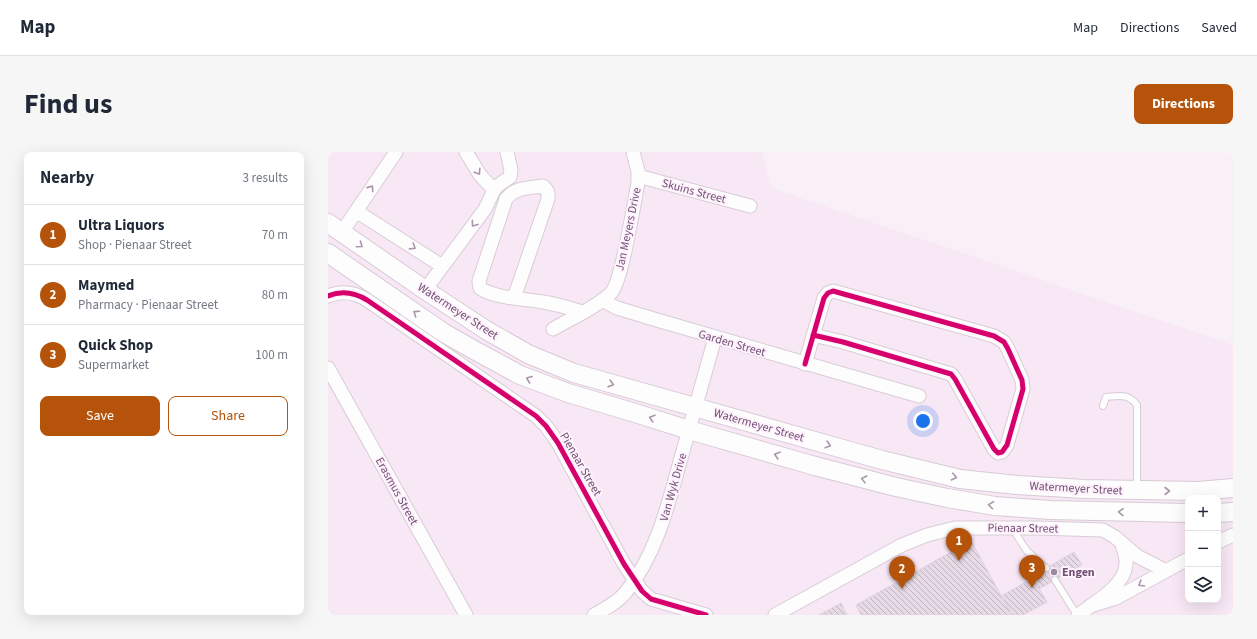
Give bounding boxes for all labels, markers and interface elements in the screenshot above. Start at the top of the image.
text: Map [20,14,55,41]
text: Map [1073,18,1098,38]
text: Directions [1120,18,1179,38]
text: Saved [1201,18,1237,38]
text: Find us [24,84,112,124]
button: Directions [1134,84,1233,124]
text: Nearby [40,166,94,190]
one-way arrow [474,168,481,175]
text: 3 results [243,169,288,187]
street label: Skuins Street [660,175,728,208]
one-way arrow [366,185,374,192]
street label: Jan Meyers Drive [611,186,646,272]
text: Ultra Liquors [78,215,164,236]
one-way arrow [472,219,479,226]
text: 1 [50,226,56,244]
text: 70 m [262,226,288,244]
text: Shop · Pienaar Street [78,236,192,254]
one-way arrow [356,240,363,248]
one-way arrow [409,242,416,250]
text: Maymed [78,275,134,296]
street label: Watermeyer Street [414,279,501,344]
text: 2 [50,286,56,304]
text: 80 m [262,286,288,304]
text: Pharmacy · Pienaar Street [78,296,218,314]
one-way arrow [414,311,421,318]
street label: Garden Street [696,326,767,361]
text: Quick Shop [78,335,153,356]
text: 3 [50,346,56,364]
text: 100 m [255,346,288,364]
text: Supermarket [78,356,149,374]
one-way arrow [525,375,532,383]
one-way arrow [607,379,614,388]
button: Save [40,396,160,436]
button: Share [168,396,288,436]
street label: Watermeyer Street [712,404,806,447]
your location [913,411,933,431]
one-way arrow [649,414,656,423]
street label: Pienaar Street [555,429,606,499]
one-way arrow [824,440,831,449]
street label: Van Wyk Drive [656,451,691,523]
one-way arrow [774,451,781,460]
street label: Erasmus Street [371,454,422,528]
one-way arrow [951,473,957,481]
one-way arrow [861,475,868,484]
street label: Watermeyer Street [1029,478,1123,499]
one-way arrow [1164,487,1170,495]
map controls [1185,495,1221,603]
button: + [1185,495,1221,531]
one-way arrow [988,501,994,510]
one-way arrow [1118,508,1124,516]
street label: Pienaar Street [987,519,1059,538]
pin: 1 [946,528,972,561]
button: − [1185,531,1221,567]
pin: 3 [1019,555,1045,588]
pin: 2 [889,556,915,589]
place label: Engen [1062,564,1095,581]
marker: Engen [1049,567,1059,577]
button: layers [1185,567,1221,603]
one-way arrow [1139,579,1146,587]

